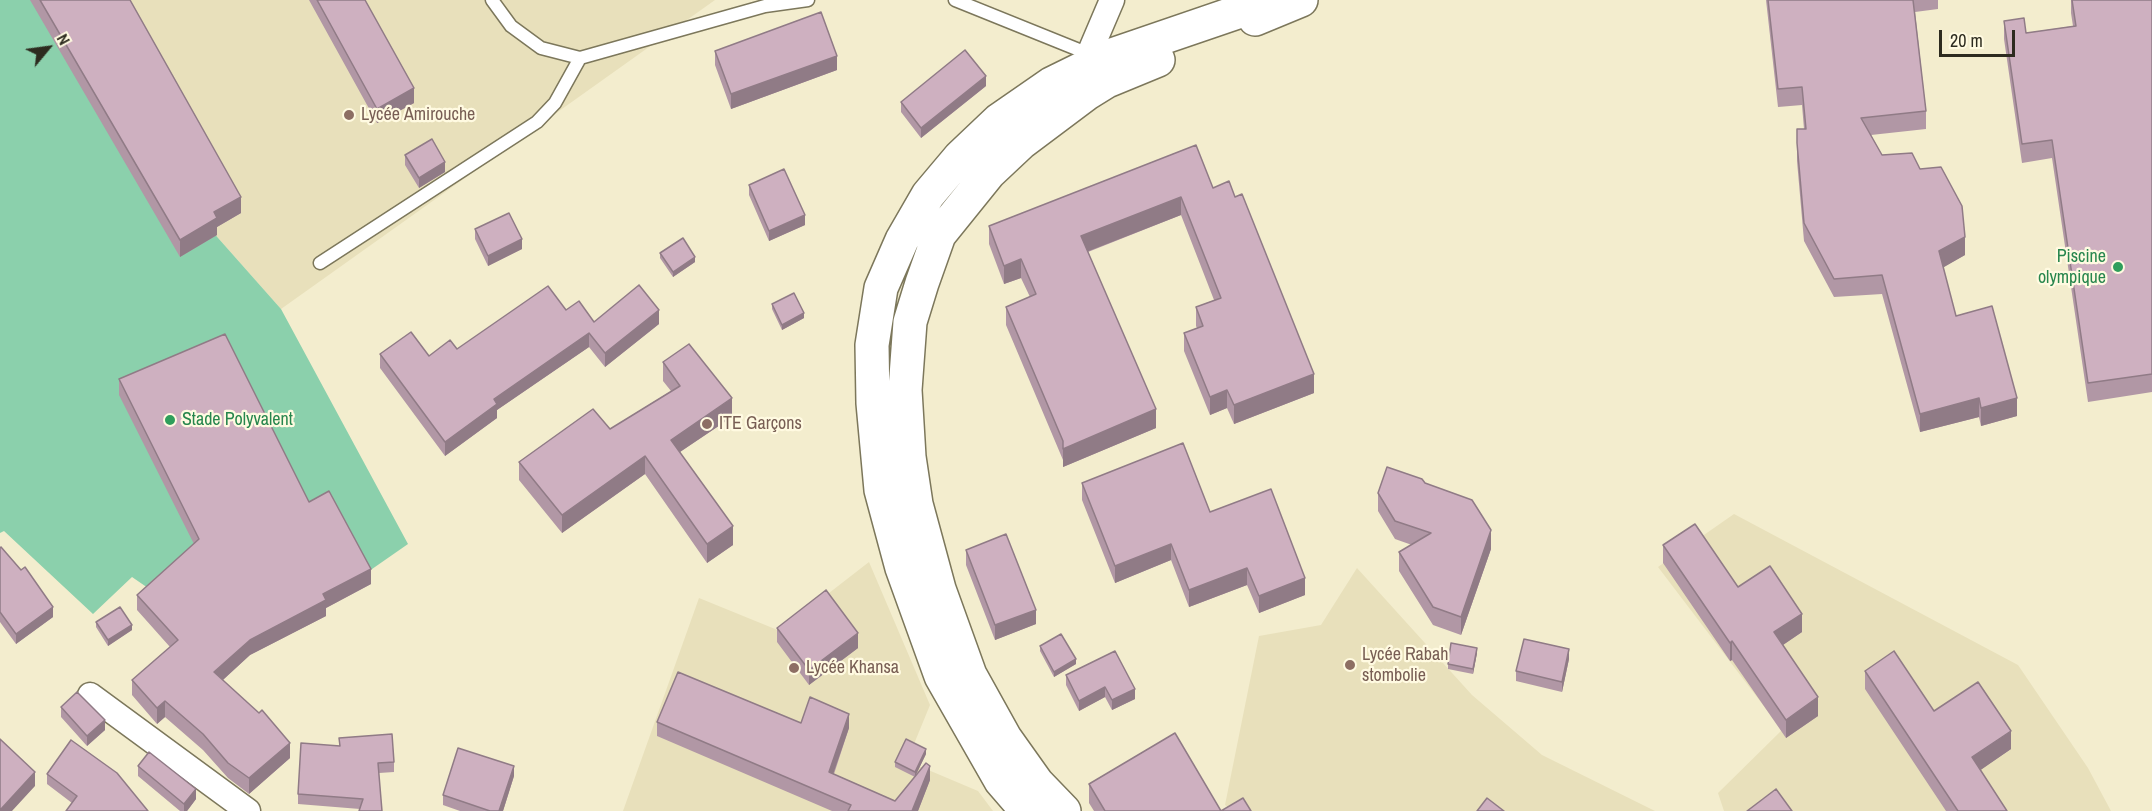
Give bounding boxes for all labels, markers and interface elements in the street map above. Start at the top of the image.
north arrow [18,18,78,78]
scale bar [1942,18,2018,56]
text: 20 m [1950,28,1983,53]
text: N [52,30,76,49]
place label: Lycée Amirouche [361,104,475,126]
marker: Lycée Amirouche [342,108,356,122]
place label: Piscine olympique [2038,246,2106,288]
marker: Piscine olympique [2111,260,2125,274]
place label: Stade Polyvalent [182,409,293,431]
marker: Stade Polyvalent [163,413,177,427]
place label: ITE Garçons [719,413,802,435]
marker: ITE Garçons [700,417,714,431]
place label: Lycée Rabah stombolie [1362,644,1448,686]
place label: Lycée Khansa [806,657,899,679]
marker: Lycée Rabah stombolie [1343,658,1357,672]
marker: Lycée Khansa [787,661,801,675]

